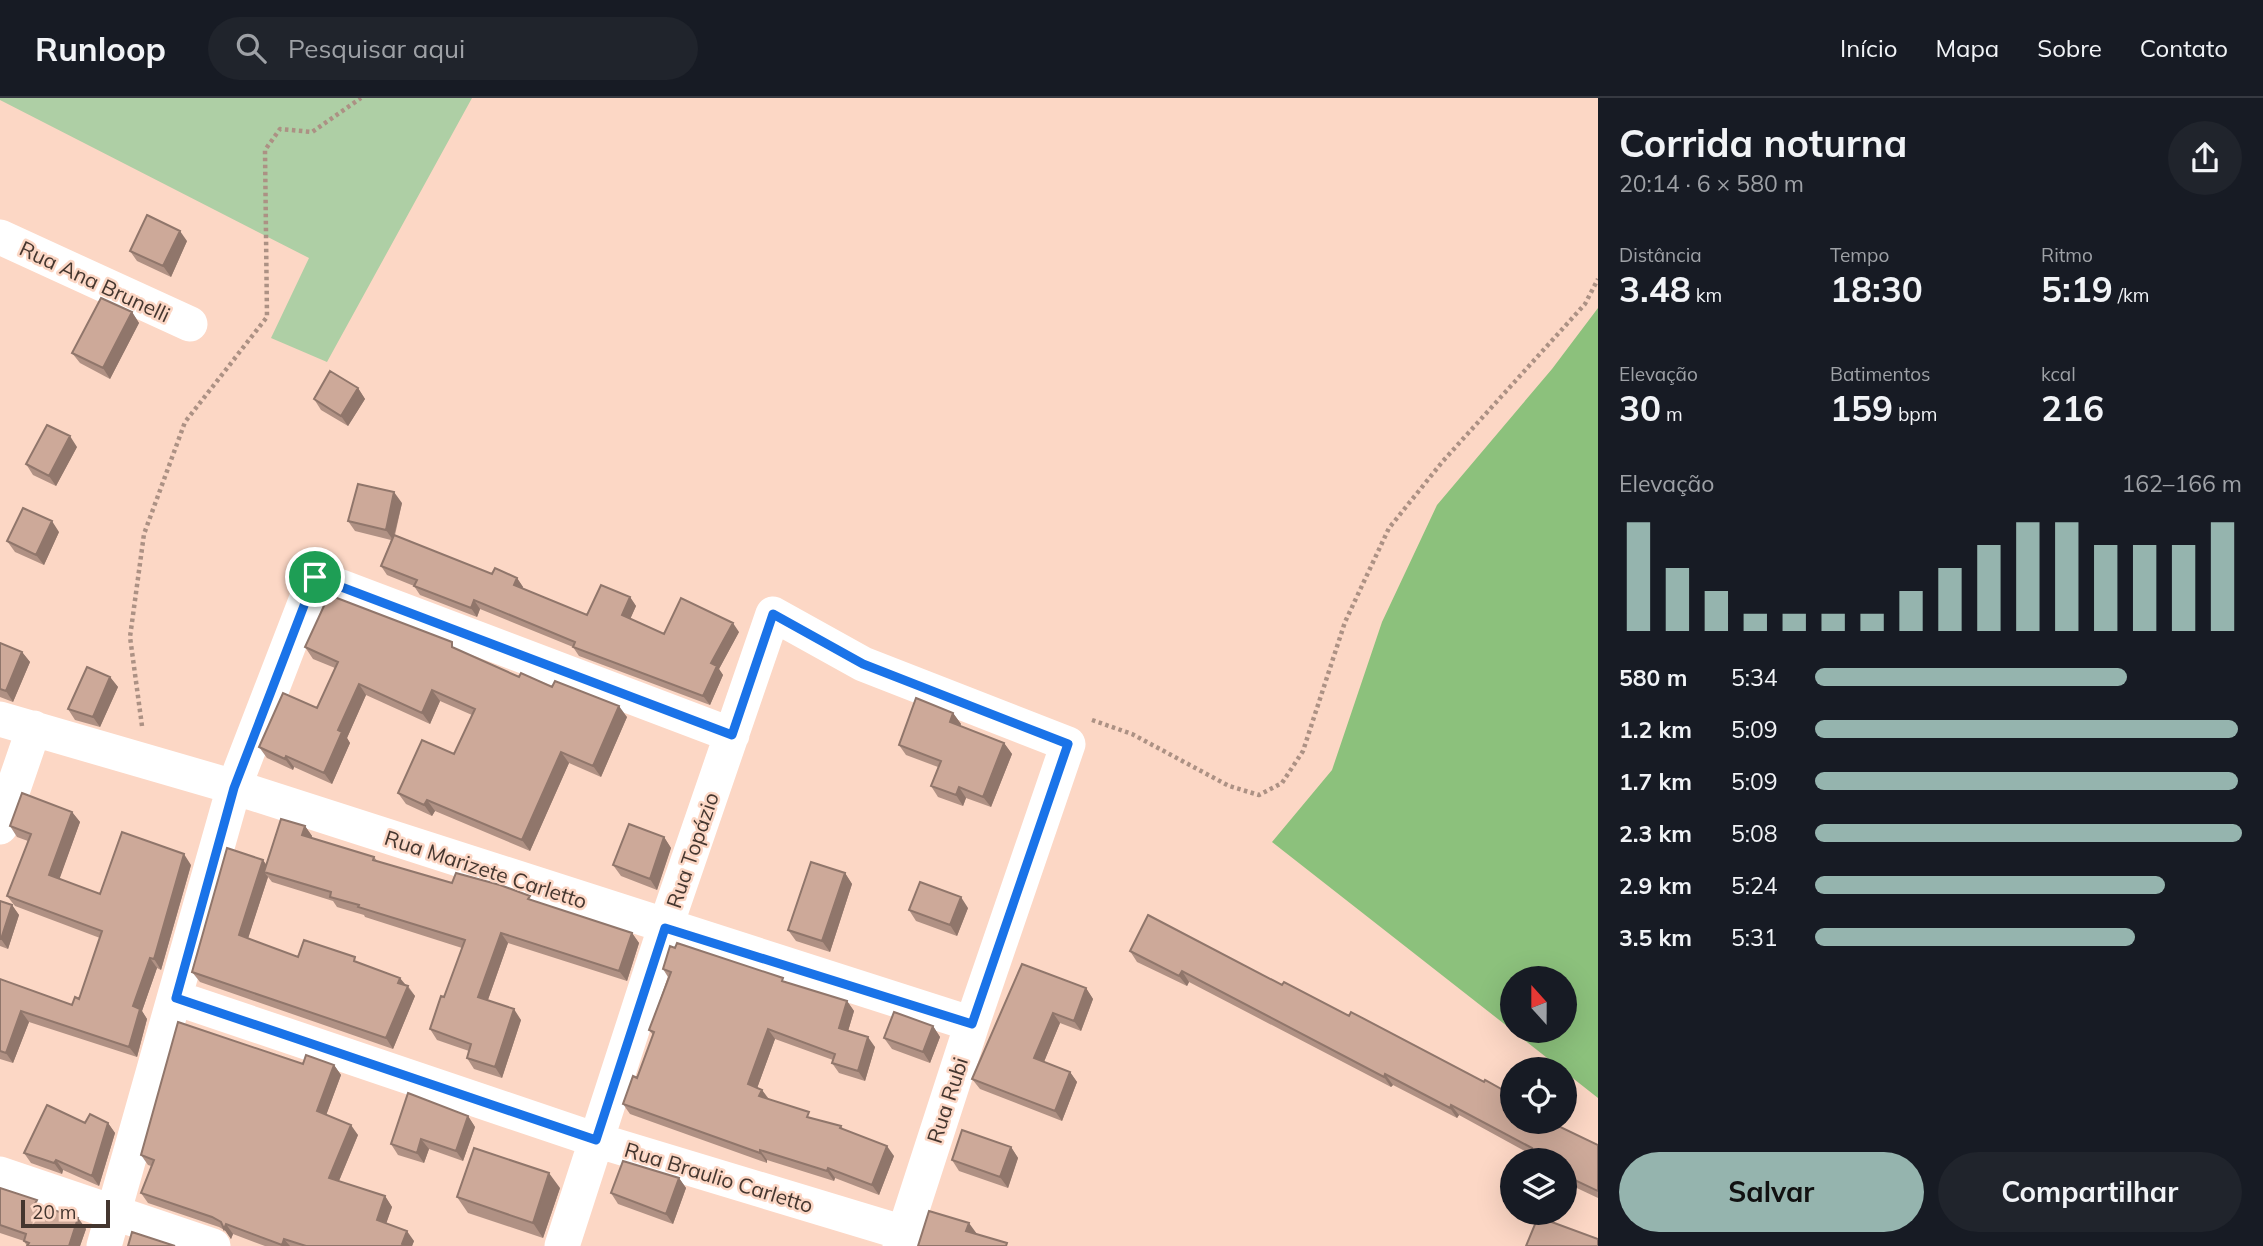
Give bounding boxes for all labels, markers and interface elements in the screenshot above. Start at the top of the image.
search box [208,17,698,80]
text: Runloop [35,28,166,69]
icon: search [232,29,270,67]
text: Pesquisar aqui [288,32,465,65]
text: Início [1840,33,1897,63]
text: Mapa [1935,33,1999,63]
text: Sobre [2037,33,2102,63]
text: Contato [2140,33,2228,63]
text: Corrida noturna [1619,119,1907,167]
button: share [2168,121,2242,195]
text: 20:14 · 6 × 580 m [1619,169,1804,198]
street label: Rua Ana Brunelli [16,235,174,327]
text: Distância [1619,243,1702,267]
text: Tempo [1830,243,1889,267]
text: Ritmo [2041,243,2093,267]
text: 3.48 [1619,267,1691,311]
text: 18:30 [1830,267,1923,311]
text: 5:19 [2041,267,2113,311]
text: km [1691,283,1722,307]
text: /km [2113,283,2150,307]
text: Elevação [1619,362,1698,386]
text: Batimentos [1830,362,1930,386]
text: kcal [2041,362,2076,386]
text: 30 [1619,386,1661,430]
text: 159 [1830,386,1893,430]
text: 216 [2041,386,2104,430]
text: m [1661,402,1683,426]
text: bpm [1893,402,1937,426]
text: Elevação [1619,469,1714,498]
text: 162–166 m [2121,469,2242,498]
pin [285,547,345,607]
icon: arrive [296,558,334,596]
text: 580 m [1619,663,1687,692]
text: 5:34 [1731,663,1778,692]
text: 1.2 km [1619,715,1692,744]
text: 5:09 [1731,715,1778,744]
text: 1.7 km [1619,767,1692,796]
text: 5:09 [1731,767,1778,796]
street label: Rua Topázio [660,789,724,911]
text: 2.3 km [1619,819,1692,848]
text: 5:08 [1731,819,1778,848]
street label: Rua Marizete Carletto [382,824,590,914]
text: 2.9 km [1619,871,1692,900]
text: 5:24 [1731,871,1778,900]
text: 3.5 km [1619,923,1692,952]
text: 5:31 [1731,923,1778,952]
north arrow [1500,966,1577,1043]
map controls [1500,966,1577,1225]
street label: Rua Rubi [921,1054,973,1146]
button: locate [1500,1057,1577,1134]
street label: Rua Braulio Carletto [622,1136,816,1218]
button: layers [1500,1148,1577,1225]
button: Salvar [1619,1152,1924,1232]
button: Compartilhar [1938,1152,2242,1232]
scale bar [21,1197,110,1229]
text: 20 m [32,1200,76,1224]

